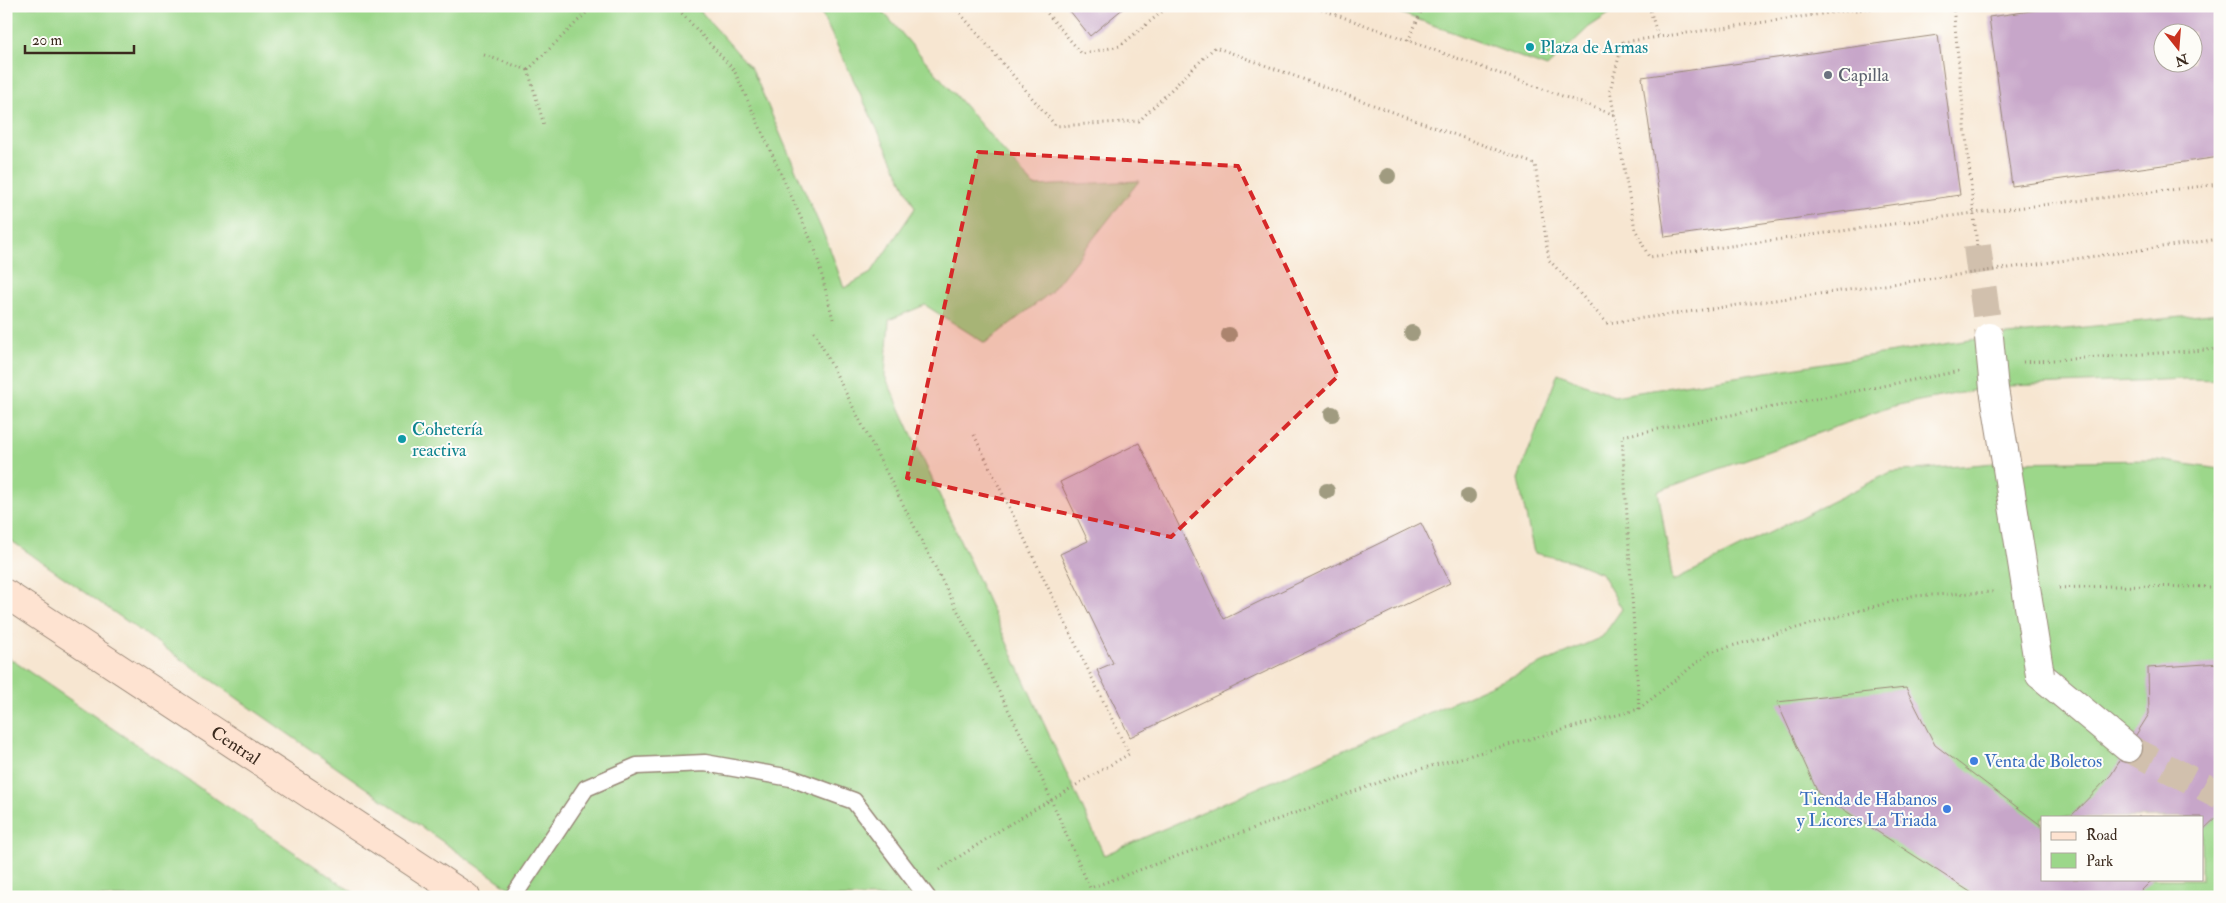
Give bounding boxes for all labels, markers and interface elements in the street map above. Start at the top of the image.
scale bar [25,22,134,54]
north arrow [2154,22,2204,72]
text: 20 m [32,31,62,50]
place label: Plaza de Armas [1540,36,1648,59]
marker: Plaza de Armas [1524,41,1536,53]
text: N [2173,50,2191,70]
place label: Capilla [1838,64,1890,87]
marker: Capilla [1822,69,1834,81]
place label: Cohetería reactiva [412,418,484,462]
marker: Cohetería reactiva [396,433,408,445]
street label: Central [207,721,265,770]
place label: Venta de Boletos [1984,750,2102,773]
marker: Venta de Boletos [1968,755,1980,767]
place label: Tienda de Habanos y Licores La Triada [1797,788,1938,832]
marker: Tienda de Habanos y Licores La Triada [1941,803,1953,815]
legend [2041,816,2204,880]
text: Road [2086,826,2118,845]
text: Park [2086,852,2113,871]

